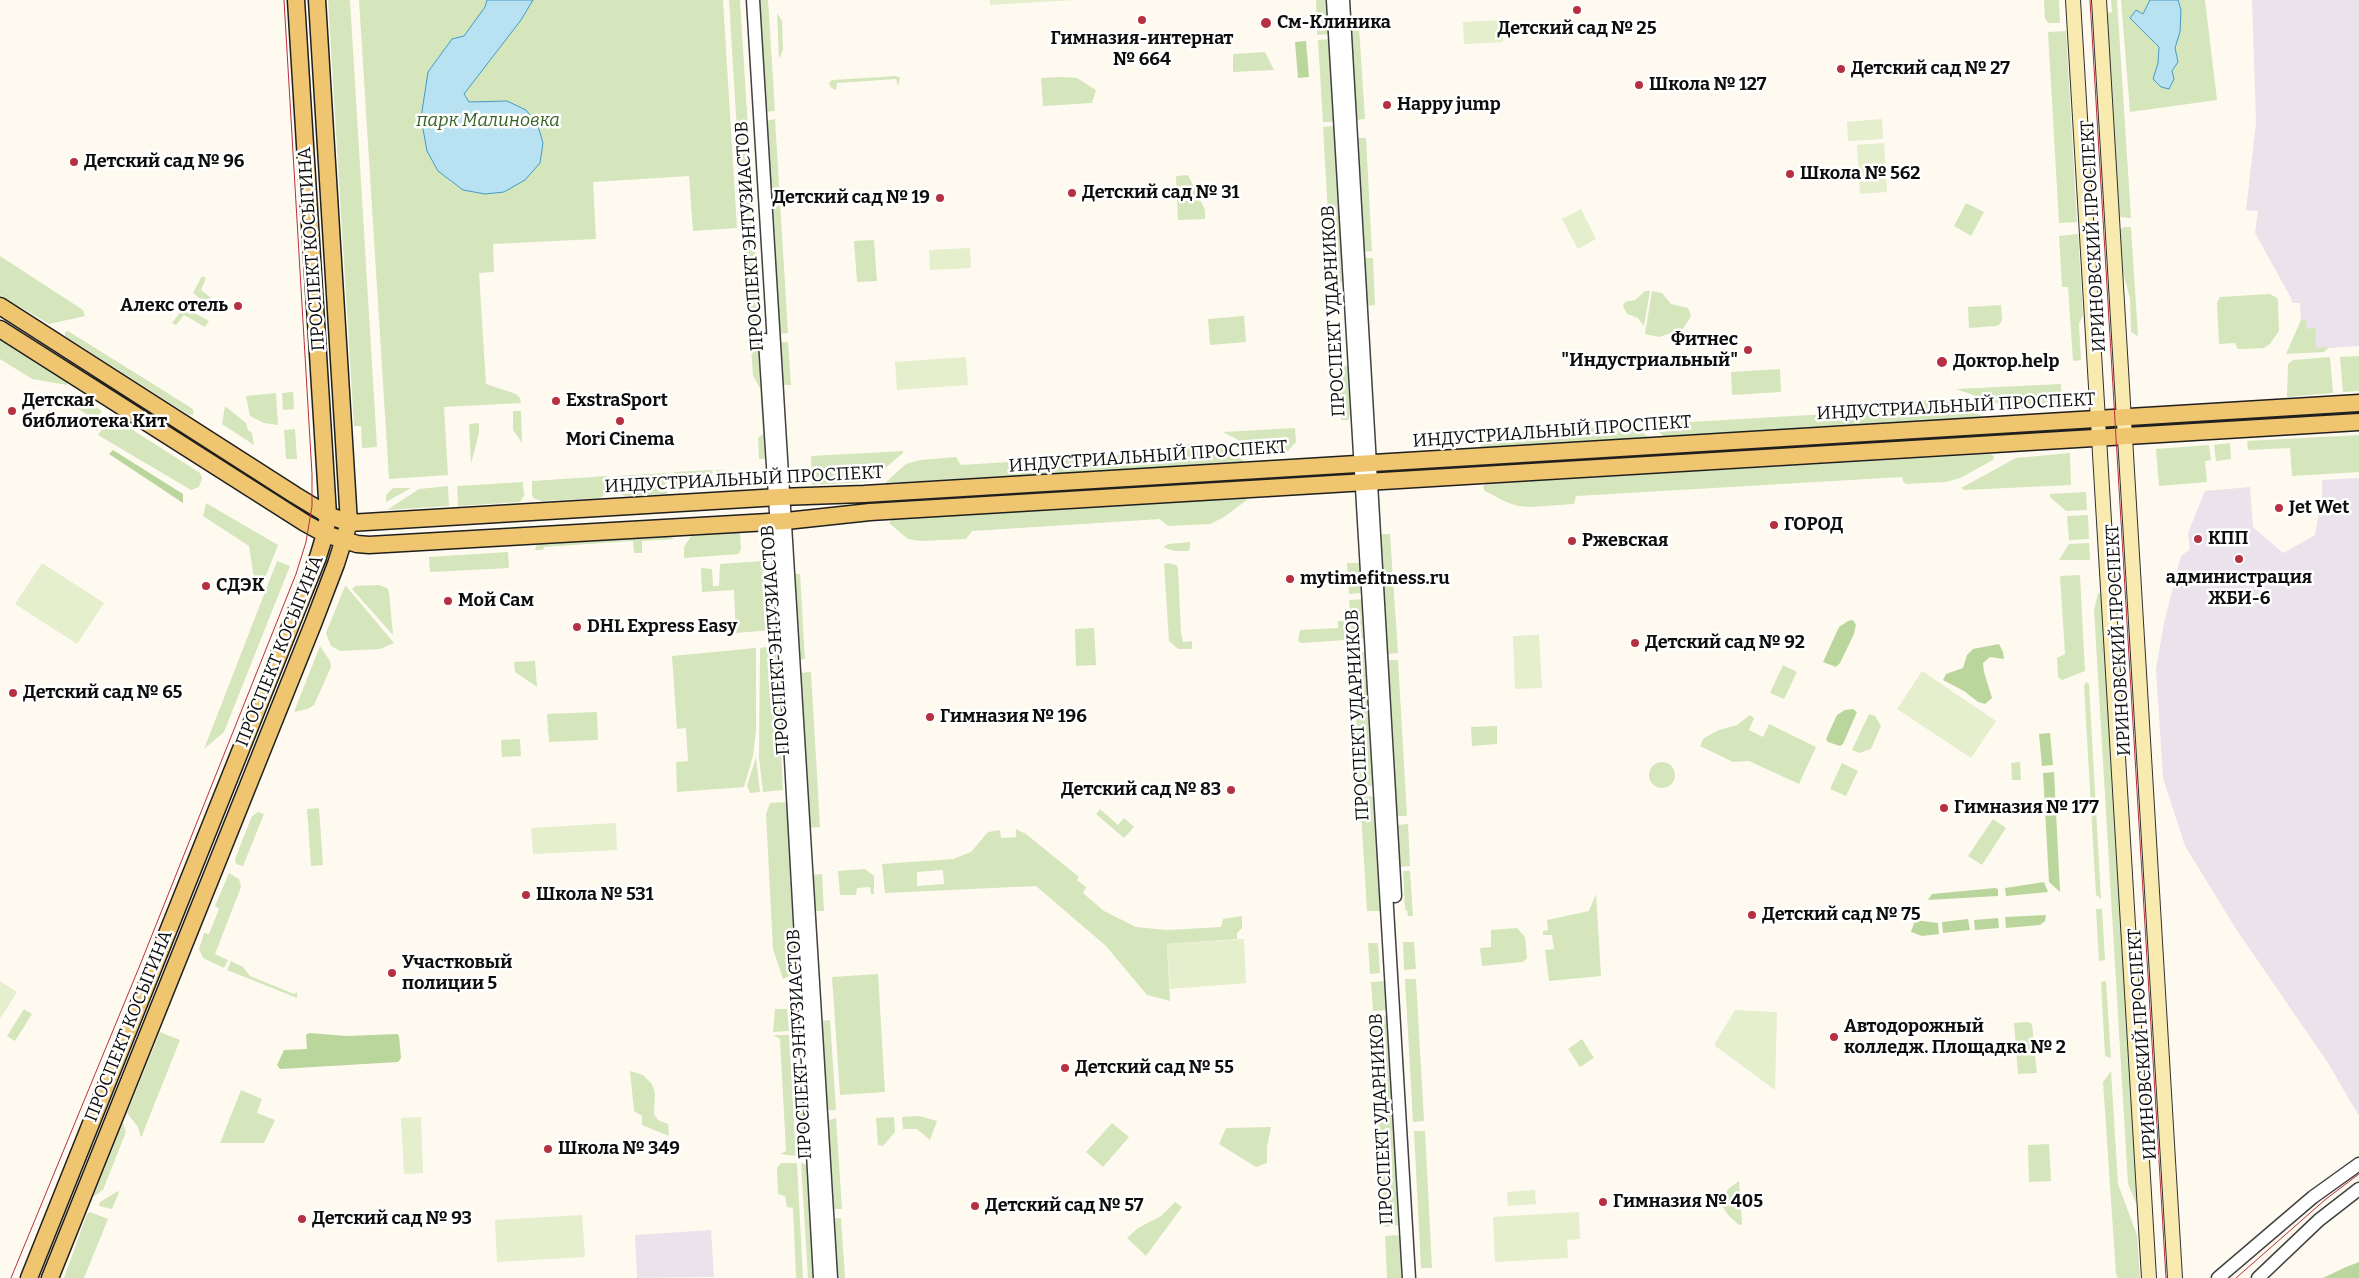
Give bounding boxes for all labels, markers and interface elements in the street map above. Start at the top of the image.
marker: Детский сад № 25 [1571,4,1583,16]
place label: См-Клиника [1277,12,1391,34]
marker: Гимназия-интернат № 664 [1136,14,1148,26]
marker: См-Клиника [1259,16,1273,30]
place label: Детский сад № 25 [1497,18,1657,40]
place label: Гимназия-интернат № 664 [1051,28,1233,70]
place label: Детский сад № 27 [1851,58,2010,80]
marker: Детский сад № 27 [1835,63,1847,75]
place label: Школа № 127 [1649,74,1767,96]
marker: Школа № 127 [1633,79,1645,91]
place label: Happy jump [1397,94,1501,116]
marker: Happy jump [1381,99,1393,111]
park label: парк Малиновка [416,110,560,132]
street label: ПРОСПЕКТ ЭНТУЗИАСТОВ [731,120,769,352]
street label: ИРИНОВСКИЙ ПРОСПЕКТ [2077,120,2111,352]
street label: ПРОСПЕКТ КОСЫГИНА [294,146,330,352]
place label: Детский сад № 96 [84,151,244,173]
marker: Детский сад № 96 [68,156,80,168]
place label: Школа № 562 [1800,163,1920,185]
marker: Школа № 562 [1784,168,1796,180]
place label: Детский сад № 31 [1082,182,1239,204]
place label: Детский сад № 19 [772,187,930,209]
marker: Детский сад № 31 [1066,187,1078,199]
marker: Детский сад № 19 [934,192,946,204]
street label: ПРОСПЕКТ УДАРНИКОВ [1318,205,1350,417]
place label: Алекс отель [120,295,228,317]
marker: Алекс отель [232,300,244,312]
place label: Фитнес "Индустриальный" [1561,329,1738,372]
marker: Фитнес "Индустриальный" [1742,344,1754,356]
place label: Доктор.help [1953,351,2059,373]
marker: Доктор.help [1935,355,1949,369]
street label: ИНДУСТРИАЛЬНЫЙ ПРОСПЕКТ [1816,389,2096,425]
place label: Детская библиотека Кит [22,390,167,432]
place label: ExstraSport [566,390,668,412]
marker: ExstraSport [550,395,562,407]
marker: Детская библиотека Кит [6,405,18,417]
street label: ИНДУСТРИАЛЬНЫЙ ПРОСПЕКТ [1412,411,1692,453]
marker: Mori Cinema [614,415,626,427]
place label: Mori Cinema [566,429,674,451]
street label: ИНДУСТРИАЛЬНЫЙ ПРОСПЕКТ [1008,436,1288,478]
street label: ИНДУСТРИАЛЬНЫЙ ПРОСПЕКТ [604,462,884,498]
place label: Jet Wet [2289,497,2349,519]
marker: Jet Wet [2273,502,2285,514]
place label: ГОРОД [1784,514,1843,536]
marker: ГОРОД [1768,519,1780,531]
street label: ПРОСПЕКТ ЭНТУЗИАСТОВ [757,524,795,756]
street label: ИРИНОВСКИЙ ПРОСПЕКТ [2102,524,2136,756]
place label: КПП [2208,528,2248,550]
place label: Ржевская [1582,530,1668,552]
marker: КПП [2192,533,2204,545]
marker: Ржевская [1566,535,1578,547]
street label: ПРОСПЕКТ КОСЫГИНА [232,552,328,750]
marker: администрация ЖБИ-6 [2233,553,2245,565]
place label: администрация ЖБИ-6 [2166,567,2312,610]
place label: mytimefitness.ru [1300,568,1450,590]
marker: mytimefitness.ru [1284,573,1296,585]
place label: СДЭК [216,575,265,597]
marker: СДЭК [200,580,212,592]
place label: Мой Сам [458,590,534,612]
marker: Мой Сам [442,595,454,607]
street label: ПРОСПЕКТ УДАРНИКОВ [1342,609,1374,821]
place label: DHL Express Easy [587,616,737,638]
marker: DHL Express Easy [571,621,583,633]
place label: Детский сад № 92 [1645,632,1805,654]
marker: Детский сад № 92 [1629,637,1641,649]
place label: Детский сад № 65 [23,682,182,704]
marker: Детский сад № 65 [7,687,19,699]
place label: Гимназия № 196 [940,706,1087,728]
marker: Гимназия № 196 [924,711,936,723]
place label: Детский сад № 83 [1061,779,1221,801]
marker: Детский сад № 83 [1225,784,1237,796]
place label: Гимназия № 177 [1954,797,2099,819]
marker: Гимназия № 177 [1938,802,1950,814]
place label: Школа № 531 [536,884,654,906]
marker: Школа № 531 [520,889,532,901]
place label: Детский сад № 75 [1762,904,1920,926]
marker: Детский сад № 75 [1746,909,1758,921]
street label: ПРОСПЕКТ КОСЫГИНА [81,927,177,1125]
street label: ИРИНОВСКИЙ ПРОСПЕКТ [2124,927,2162,1161]
street label: ПРОСПЕКТ ЭНТУЗИАСТОВ [783,928,817,1160]
place label: Участковый полиции 5 [402,952,512,994]
marker: Участковый полиции 5 [386,967,398,979]
street label: ПРОСПЕКТ УДАРНИКОВ [1366,1013,1398,1225]
place label: Автодорожный колледж. Площадка № 2 [1844,1016,2066,1058]
marker: Автодорожный колледж. Площадка № 2 [1828,1031,1840,1043]
place label: Детский сад № 55 [1075,1057,1234,1079]
marker: Детский сад № 55 [1059,1062,1071,1074]
place label: Школа № 349 [558,1138,680,1160]
marker: Школа № 349 [542,1143,554,1155]
place label: Гимназия № 405 [1613,1191,1763,1213]
place label: Детский сад № 57 [985,1195,1143,1217]
marker: Гимназия № 405 [1597,1196,1609,1208]
marker: Детский сад № 57 [969,1200,981,1212]
place label: Детский сад № 93 [312,1208,472,1230]
marker: Детский сад № 93 [296,1213,308,1225]

